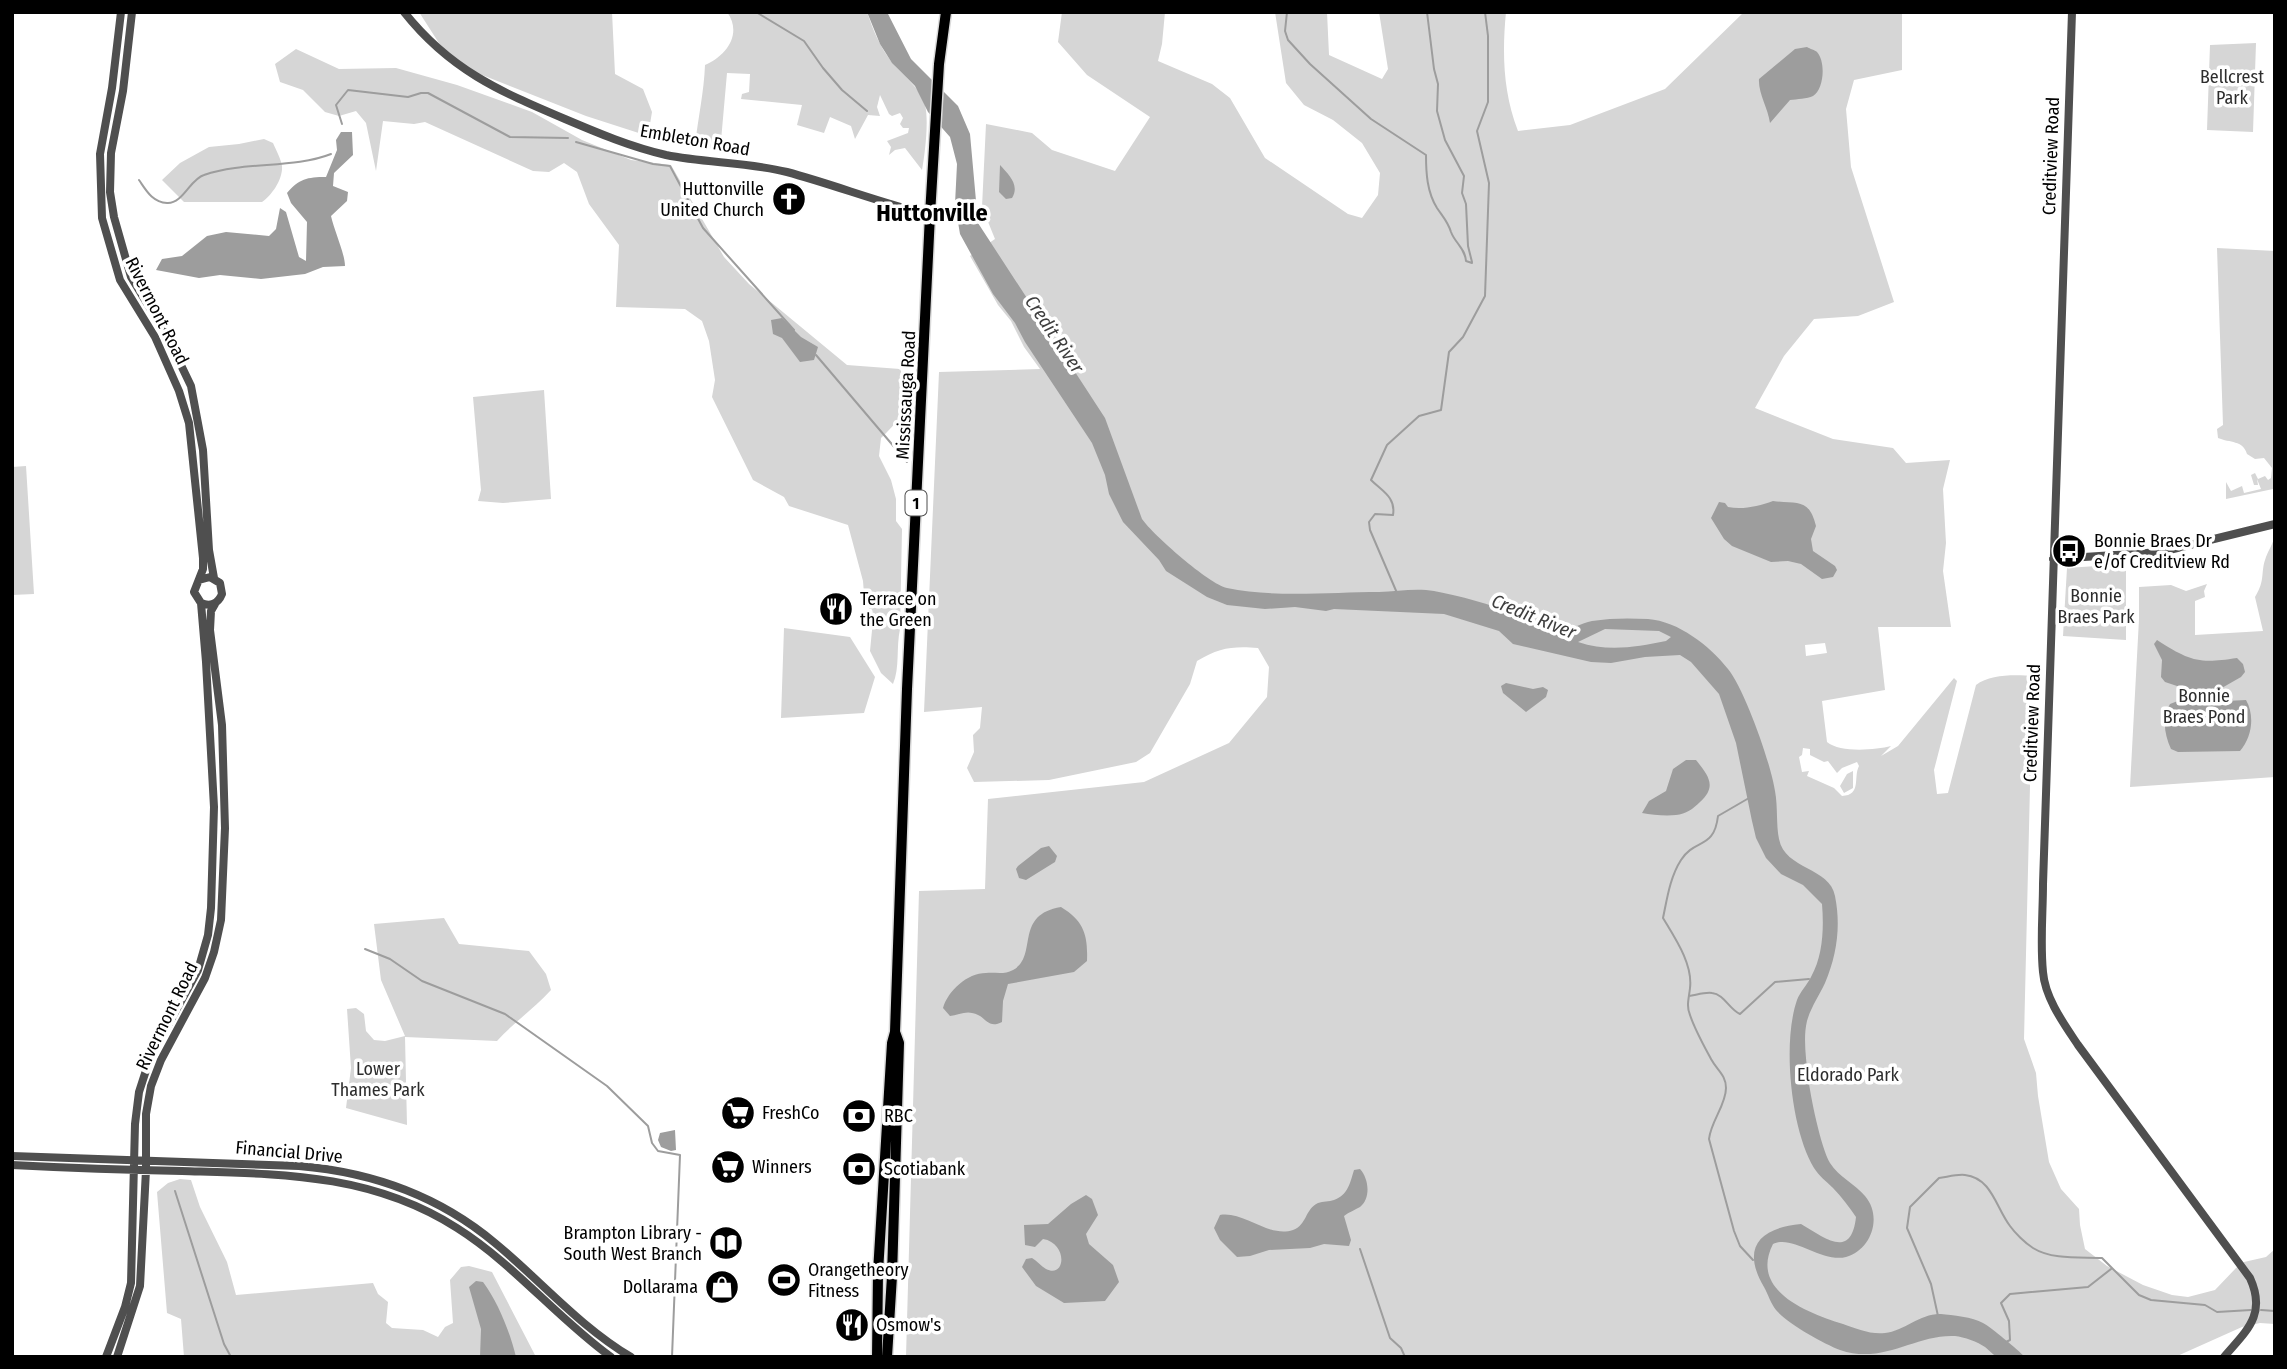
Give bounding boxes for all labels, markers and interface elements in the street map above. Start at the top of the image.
park label: Bellcrest Park [2200,66,2264,109]
street label: Creditview Road [2038,96,2064,216]
street label: Embleton Road [638,119,752,161]
place label: Huttonville United Church [660,178,764,221]
church icon: Huttonville United Church [770,180,808,218]
district label: Huttonville [876,199,988,227]
street label: Rivermont Road [120,254,194,368]
water label: Credit River [1020,291,1090,379]
street label: Mississauga Road [892,330,920,460]
road number: 1 [906,490,926,516]
place label: Bonnie Braes Dr e/of Creditview Rd [2094,530,2230,573]
bus stop icon: Bonnie Braes Dr e/of Creditview Rd [2050,532,2088,570]
park label: Bonnie Braes Park [2057,585,2135,628]
place label: Terrace on the Green [860,588,937,631]
water label: Credit River [1488,589,1581,644]
restaurant icon: Terrace on the Green [817,590,855,628]
street label: Creditview Road [2019,663,2045,783]
park label: Bonnie Braes Pond [2163,685,2245,728]
street label: Rivermont Road [131,958,203,1074]
park label: Lower Thames Park [331,1058,425,1101]
park label: Eldorado Park [1797,1064,1900,1086]
supermarket icon: FreshCo [719,1094,757,1132]
bank icon: RBC [840,1097,878,1135]
place label: FreshCo [762,1102,819,1124]
place label: RBC [884,1105,913,1127]
street label: Financial Drive [234,1136,344,1168]
supermarket icon: Winners [709,1148,747,1186]
bank icon: Scotiabank [840,1150,878,1188]
place label: Winners [752,1156,812,1178]
place label: Scotiabank [884,1158,966,1180]
place label: Brampton Library - South West Branch [564,1222,702,1265]
library icon: Brampton Library - South West Branch [707,1224,745,1262]
place label: Orangetheory Fitness [808,1259,908,1302]
sports icon: Orangetheory Fitness [765,1261,803,1299]
shop icon: Dollarama [703,1268,741,1306]
place label: Dollarama [623,1276,698,1298]
restaurant icon: Osmow's [833,1306,871,1344]
place label: Osmow's [876,1314,942,1336]

